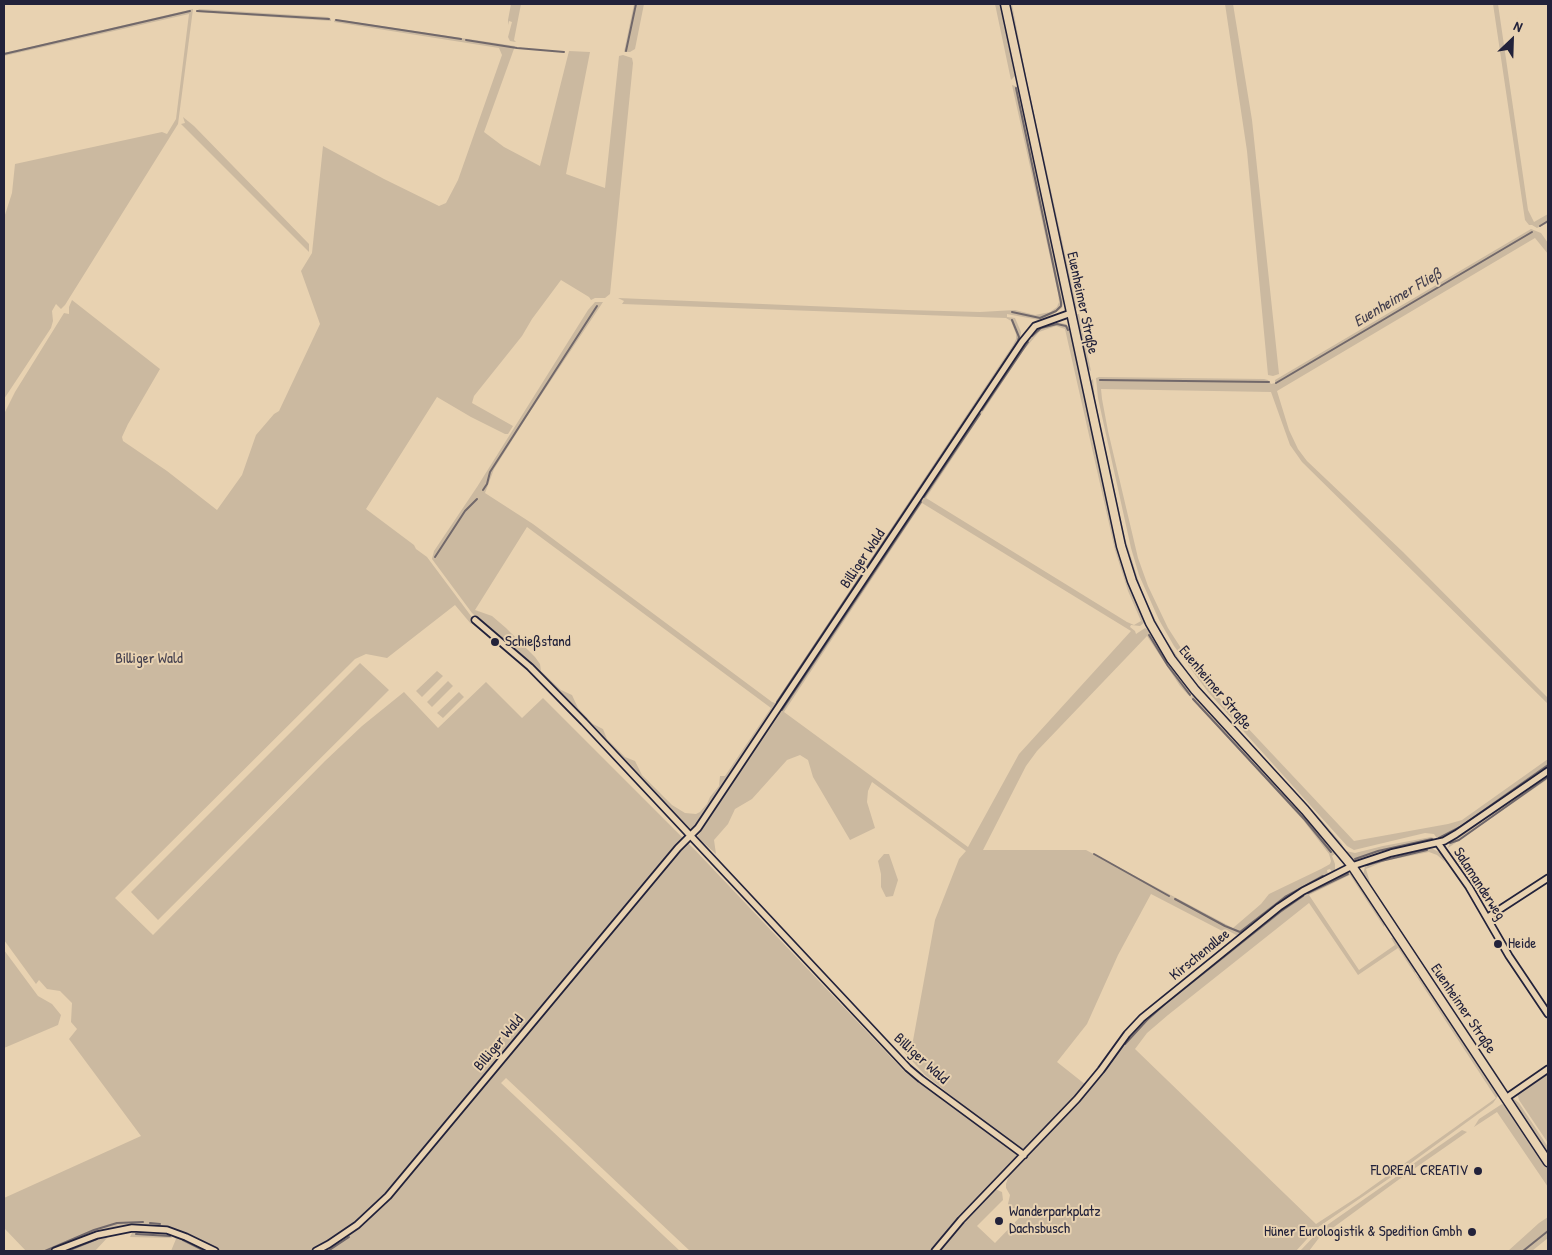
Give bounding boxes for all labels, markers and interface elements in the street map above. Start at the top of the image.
north arrow [1487,15,1537,65]
text: N [1511,16,1526,36]
street label: Euenheimer Straße [1062,250,1102,356]
water label: Euenheimer Fließ [1350,264,1446,332]
street label: Billiger Wald [837,526,889,592]
place label: Schießstand [505,633,571,651]
marker: Schießstand [489,636,501,648]
street label: Euenheimer Straße [1175,642,1255,734]
park label: Billiger Wald [115,650,183,668]
street label: Salamanderweg [1449,844,1509,924]
street label: Kirschenallee [1166,925,1234,985]
place label: Heide [1508,935,1536,953]
marker: Heide [1492,938,1504,950]
street label: Euenheimer Straße [1426,961,1500,1057]
street label: Billiger Wald [470,1011,528,1075]
street label: Billiger Wald [890,1030,952,1088]
place label: FLOREAL CREATIV [1371,1162,1468,1180]
marker: FLOREAL CREATIV [1472,1165,1484,1177]
place label: Wanderparkplatz Dachsbusch [1009,1203,1101,1238]
marker: Wanderparkplatz Dachsbusch [993,1215,1005,1227]
place label: Hüner Eurologistik & Spedition Gmbh [1264,1223,1462,1241]
marker: Hüner Eurologistik & Spedition Gmbh [1466,1226,1478,1238]

